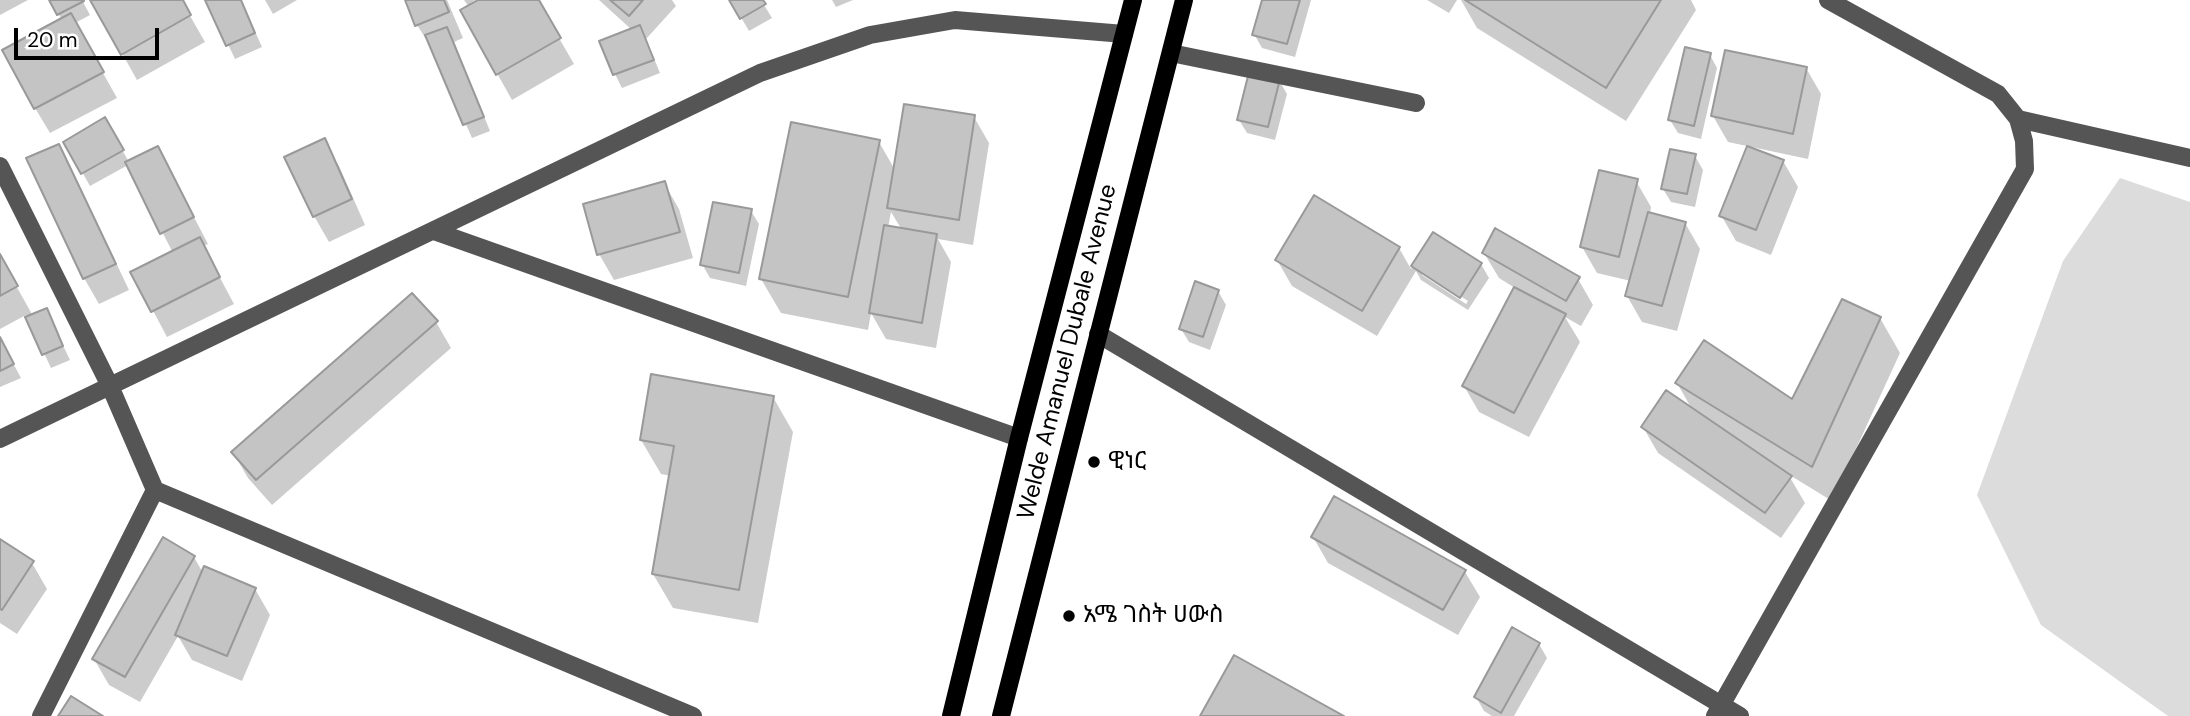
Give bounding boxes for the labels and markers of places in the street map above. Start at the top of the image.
place label: ዊነር [1108,448,1146,476]
marker: ዊነር [1086,454,1102,470]
place label: አሜ ገስት ሀውስ [1083,602,1224,630]
marker: አሜ ገስት ሀውስ [1061,608,1077,624]

